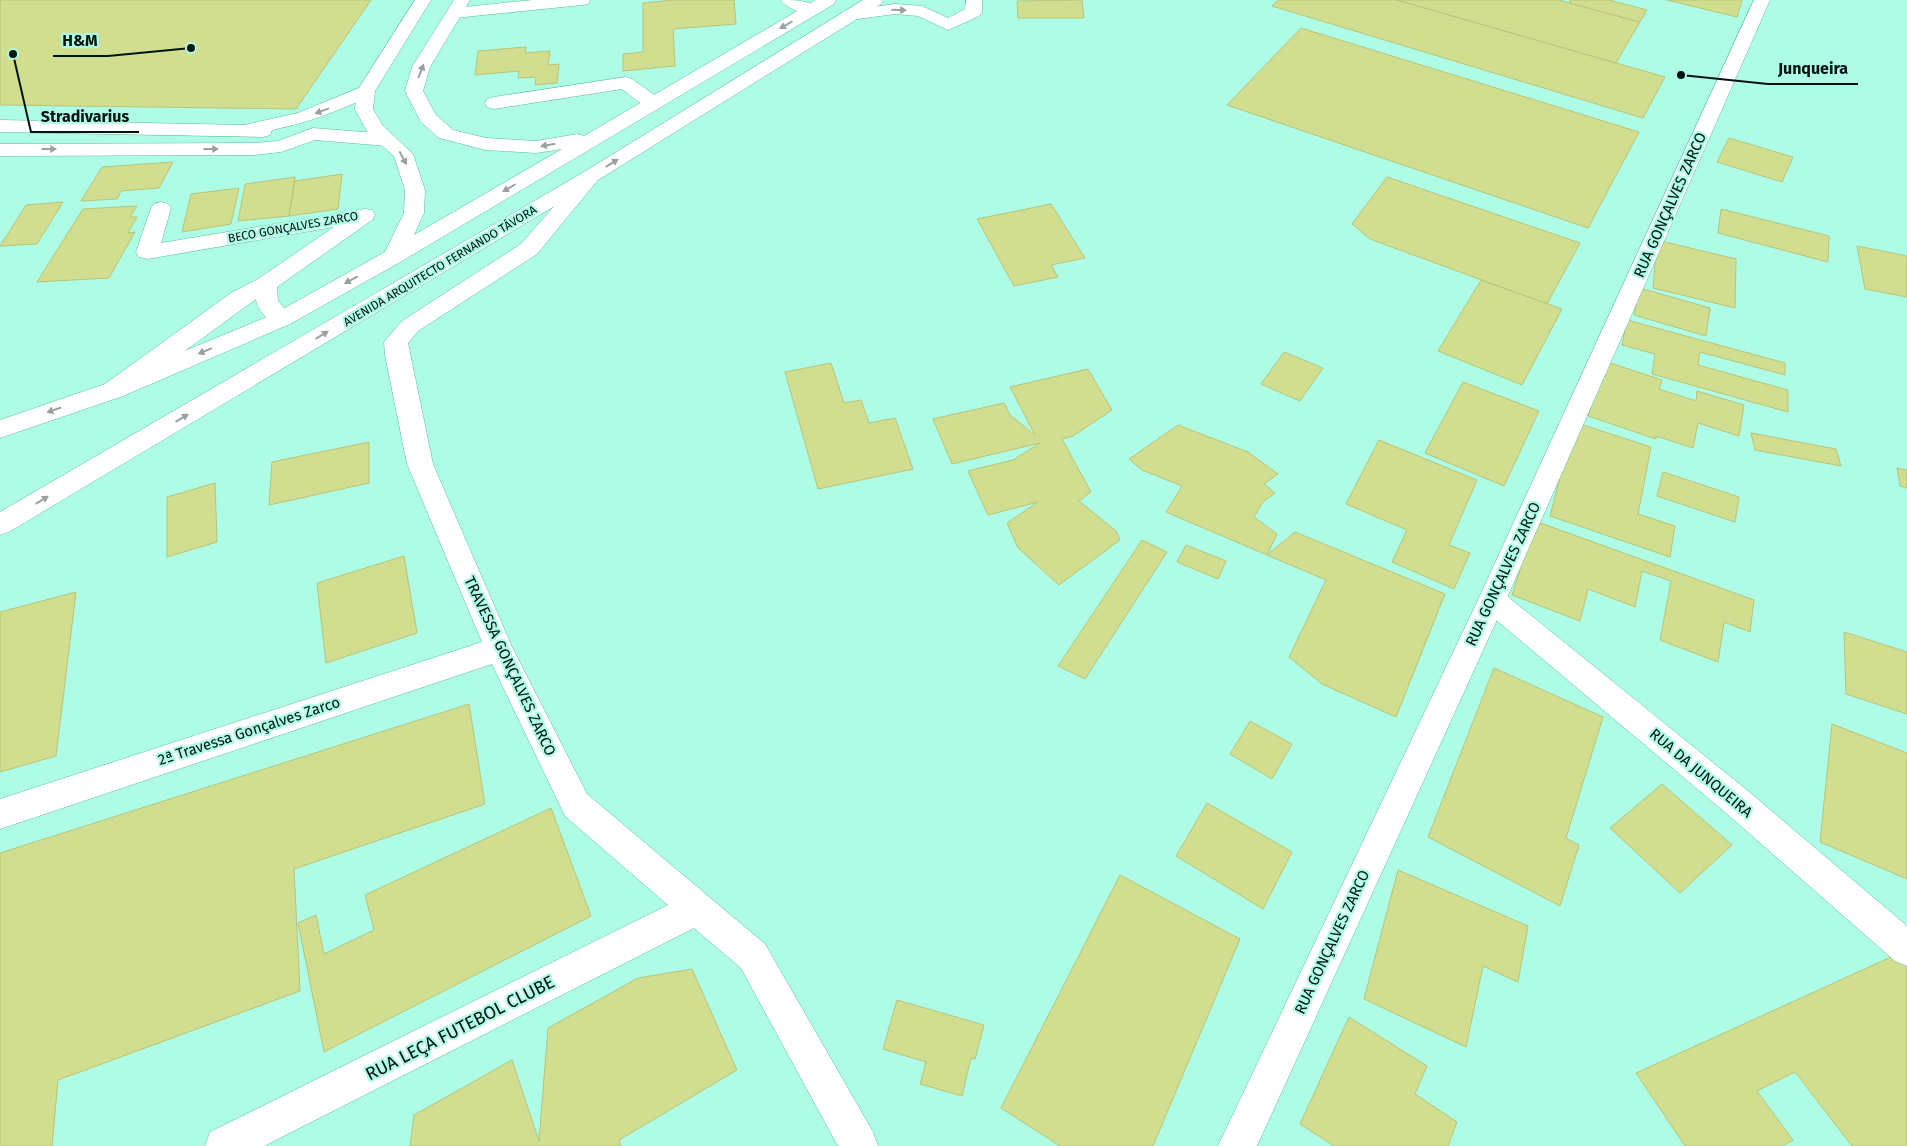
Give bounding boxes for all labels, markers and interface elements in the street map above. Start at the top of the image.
one-way arrow [891,6,907,14]
one-way arrow [779,20,793,29]
callout: H&M [53,25,108,56]
text: H&M [62,31,98,50]
callout: Junqueira [1768,53,1858,84]
text: Junqueira [1777,59,1848,78]
one-way arrow [417,63,425,78]
callout: Stradivarius [31,101,139,132]
text: Stradivarius [41,107,130,126]
one-way arrow [314,108,329,115]
street label: RUA GONÇALVES ZARCO [1630,130,1710,280]
one-way arrow [540,142,556,150]
one-way arrow [41,145,57,153]
one-way arrow [203,145,219,153]
one-way arrow [399,151,407,166]
one-way arrow [606,159,619,168]
one-way arrow [503,184,516,193]
street label: AVENIDA ARQUITECTO FERNANDO TÁVORA [340,202,539,329]
street label: BECO GONÇALVES ZARCO [227,209,359,245]
one-way arrow [344,276,358,284]
one-way arrow [314,331,329,339]
one-way arrow [198,348,212,356]
one-way arrow [46,407,61,415]
one-way arrow [175,413,189,422]
one-way arrow [36,496,49,505]
street label: RUA GONÇALVES ZARCO [1462,499,1544,649]
street label: TRAVESSA GONÇALVES ZARCO [460,574,560,758]
street label: 2ª Travessa Gonçalves Zarco [156,693,342,769]
street label: RUA DA JUNQUEIRA [1646,725,1756,821]
street label: RUA GONÇALVES ZARCO [1291,867,1373,1017]
street label: RUA LEÇA FUTEBOL CLUBE [362,971,558,1085]

